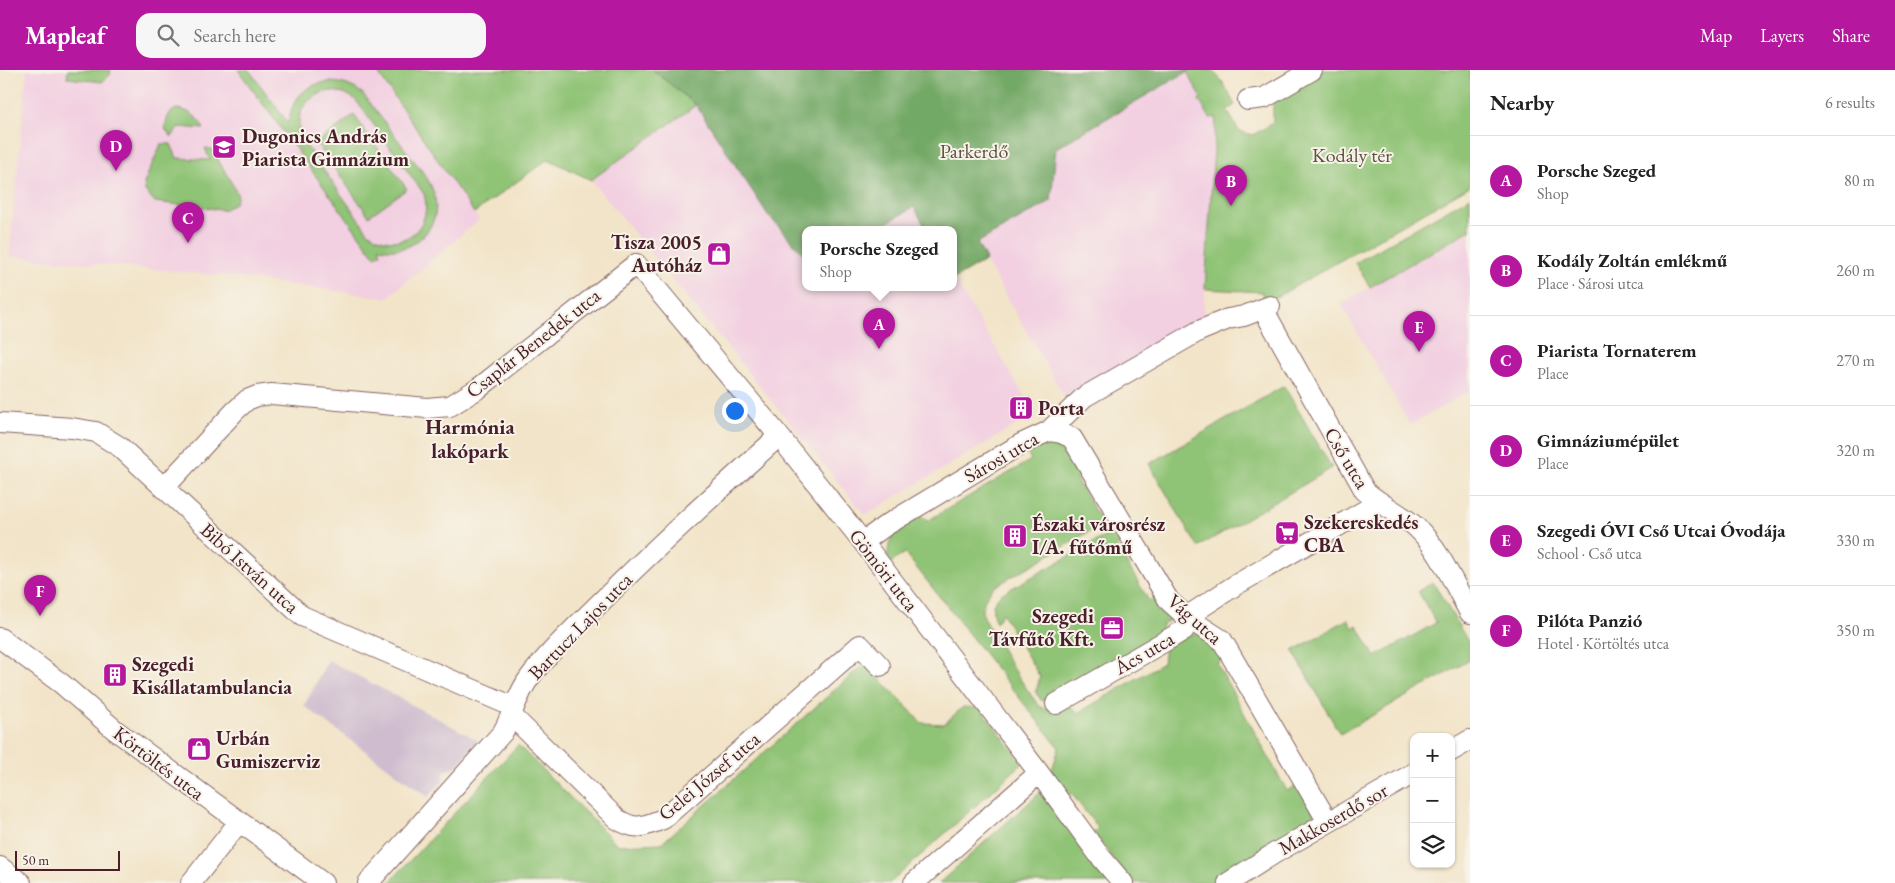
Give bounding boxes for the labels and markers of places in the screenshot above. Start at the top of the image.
place label: Dugonics András Piarista Gimnázium [242,123,409,172]
pin: D [100,130,132,171]
school or university icon: Dugonics András Piarista Gimnázium [211,134,237,160]
pin: B [1215,165,1247,206]
pin: C [172,202,204,243]
place label: Tisza 2005 Autóház [611,229,702,278]
shop icon: Tisza 2005 Autóház [706,241,732,267]
pin: A [863,308,895,349]
pin: E [1403,311,1435,352]
building icon: Porta [1008,395,1034,421]
place label: Porta [1038,395,1084,421]
place label: Szekereskedés CBA [1304,509,1418,558]
place label: Északi városrész I/A. fűtőmű [1032,511,1166,560]
supermarket icon: Szekereskedés CBA [1274,520,1300,546]
building icon: Északi városrész I/A. fűtőmű [1002,523,1028,549]
pin: F [24,575,56,616]
place label: Szegedi Távfűtő Kft. [989,603,1094,652]
office icon: Szegedi Távfűtő Kft. [1099,615,1125,641]
place label: Szegedi Kisállatambulancia [132,651,292,700]
building icon: Szegedi Kisállatambulancia [102,662,128,688]
place label: Urbán Gumiszerviz [216,725,321,774]
shop icon: Urbán Gumiszerviz [186,736,212,762]

